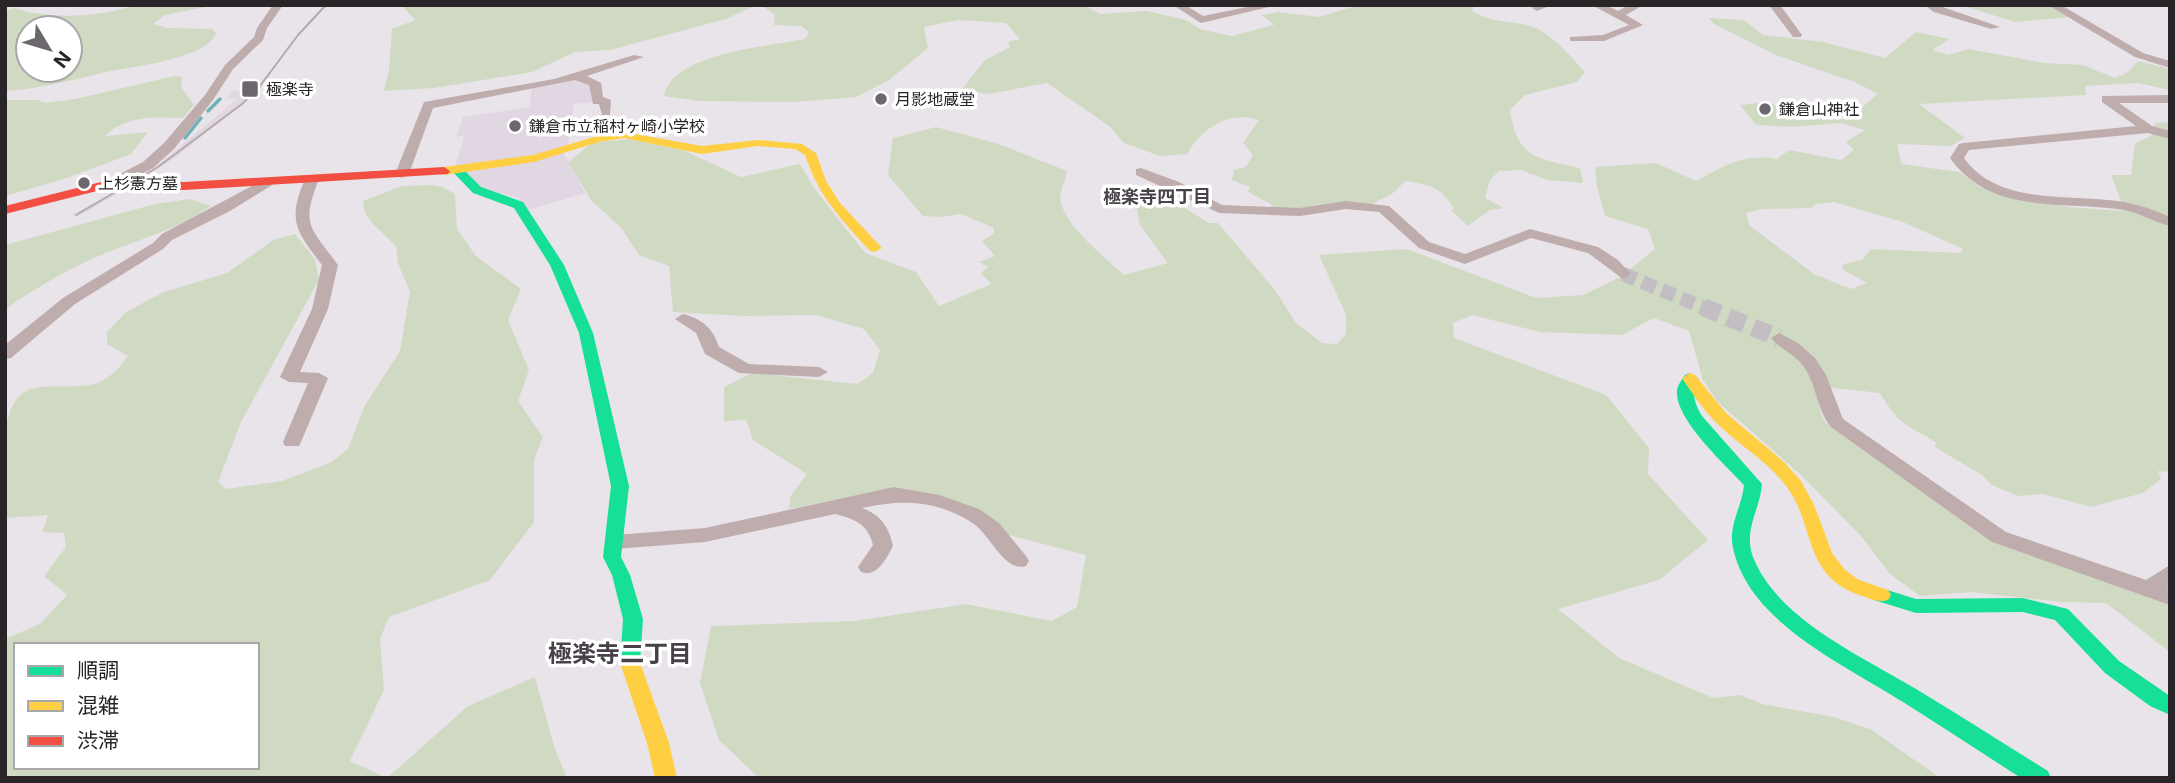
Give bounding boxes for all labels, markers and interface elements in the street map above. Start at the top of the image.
north arrow [14,14,84,84]
text: N [48,46,76,72]
marker: 極楽寺 [240,79,260,99]
place label: 極楽寺 [266,79,314,99]
place label: 月影地蔵堂 [895,89,975,109]
marker: 月影地蔵堂 [873,91,889,107]
place label: 鎌倉山神社 [1779,99,1859,119]
marker: 鎌倉山神社 [1757,101,1773,117]
place label: 鎌倉市立稲村ヶ崎小学校 [529,116,705,136]
marker: 鎌倉市立稲村ヶ崎小学校 [507,118,523,134]
place label: 上杉憲方墓 [98,173,178,193]
marker: 上杉憲方墓 [76,175,92,191]
district label: 極楽寺四丁目 [1103,186,1211,207]
district label: 極楽寺二丁目 [548,639,692,668]
legend [14,643,259,769]
text: 順調 [77,658,119,683]
text: 混雑 [77,693,119,718]
text: 渋滞 [77,728,119,753]

